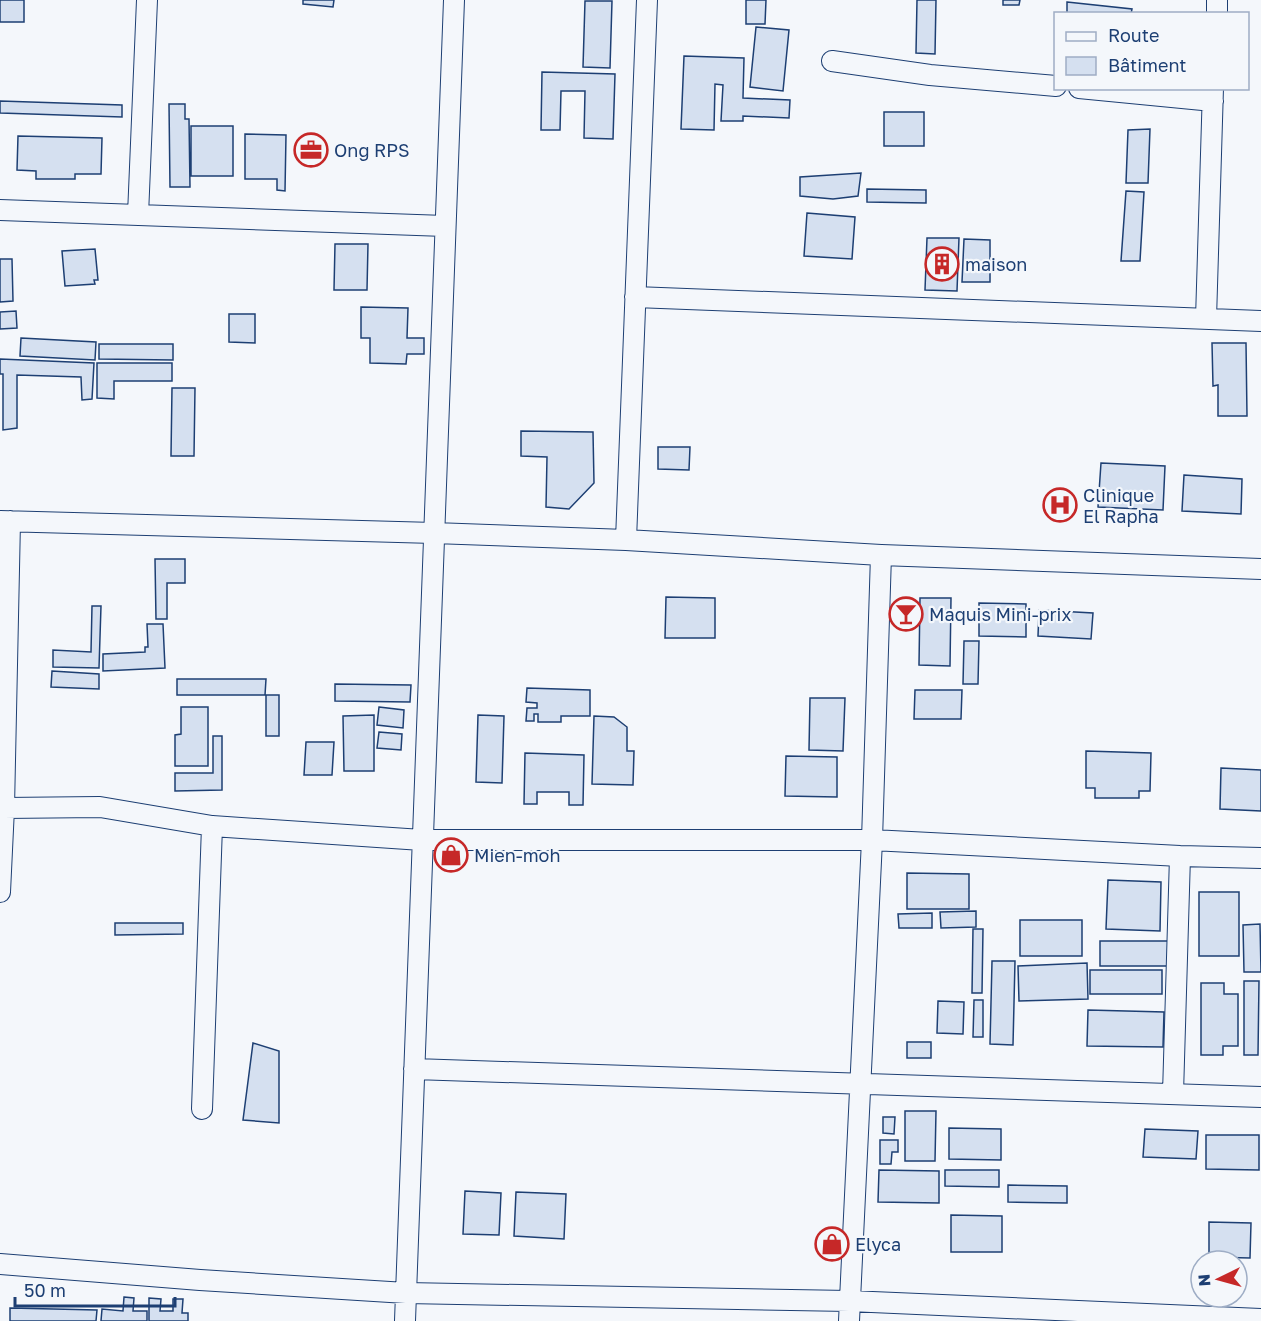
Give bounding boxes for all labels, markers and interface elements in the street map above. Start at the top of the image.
legend [1054,12,1249,90]
text: Route [1108,24,1159,46]
text: Bâtiment [1108,54,1187,76]
office icon: Ong RPS [293,132,329,168]
place label: Ong RPS [334,139,410,161]
building icon: maison [924,246,960,282]
place label: maison [965,253,1027,275]
place label: Clinique El Rapha [1083,484,1159,527]
hospital icon: Clinique El Rapha [1042,487,1078,523]
bar icon: Maquis Mini-prix [888,596,924,632]
place label: Maquis Mini-prix [929,603,1071,625]
shop icon: Mien-moh [433,837,469,873]
place label: Mien-moh [474,844,560,866]
shop icon: Elyca [814,1226,850,1262]
place label: Elyca [855,1233,901,1255]
north arrow [1189,1249,1249,1309]
scale bar [15,1270,176,1308]
text: N [1194,1273,1215,1287]
text: 50 m [24,1279,66,1301]

